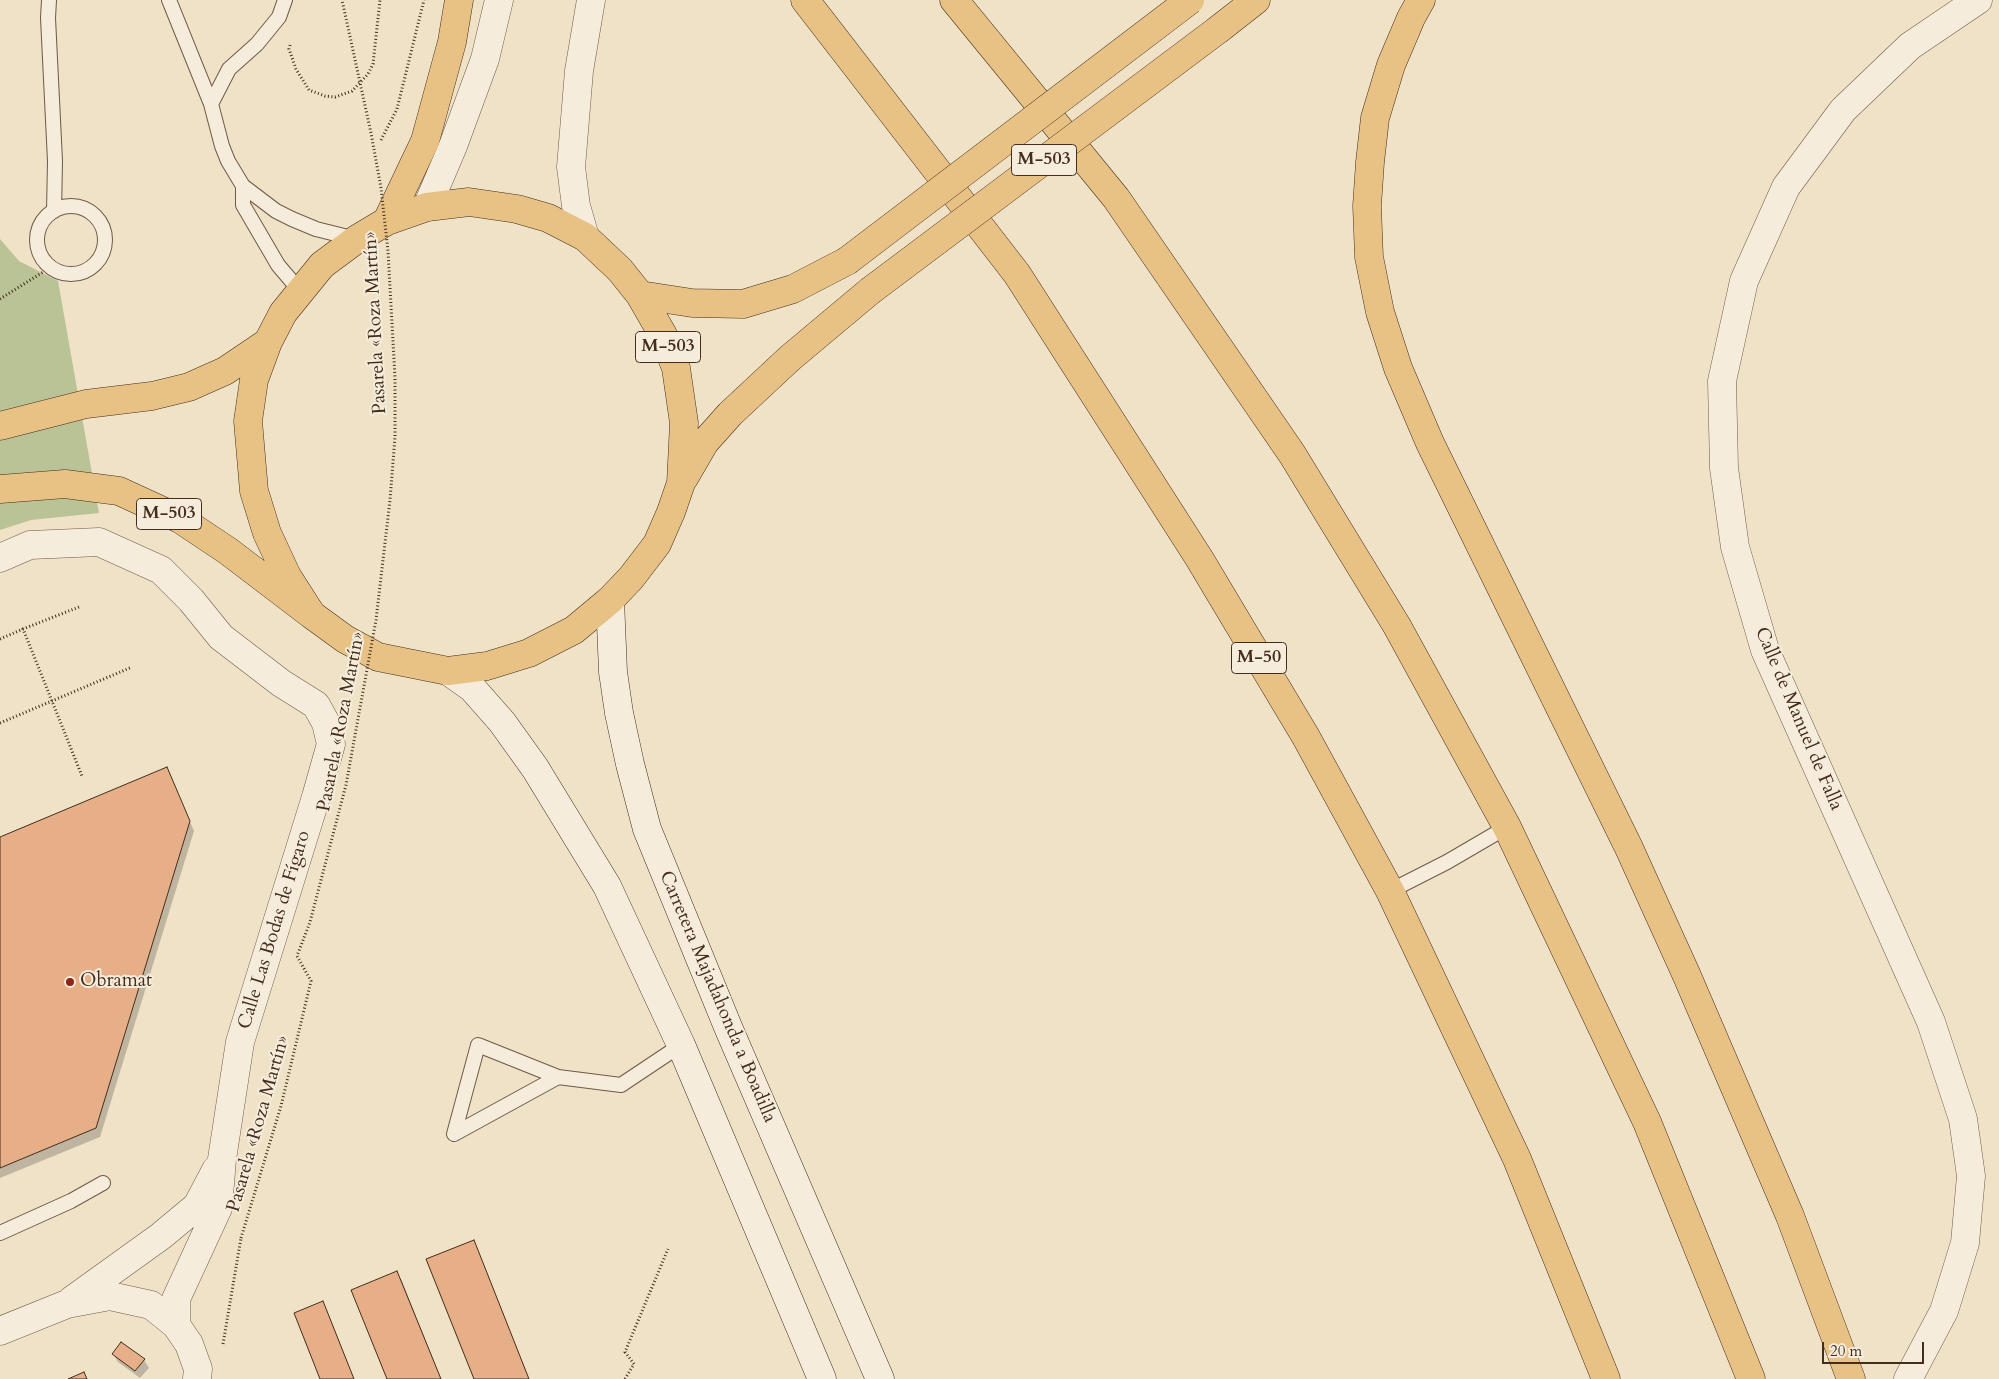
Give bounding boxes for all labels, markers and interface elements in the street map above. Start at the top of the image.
road number: M-503 [1012,144,1076,176]
street label: Pasarela «Roza Martín» [360,231,392,415]
road number: M-503 [636,332,700,362]
road number: M-503 [136,498,202,530]
street label: Calle de Manuel de Falla [1749,624,1847,814]
street label: Pasarela «Roza Martín» [313,630,371,814]
road number: M-50 [1232,642,1286,674]
street label: Calle Las Bodas de Fígaro [234,828,316,1032]
street label: Carretera Majadahonda a Boadilla [654,868,780,1126]
place label: Obramat [80,971,152,993]
marker: Obramat [64,976,76,988]
street label: Pasarela «Roza Martín» [223,1033,295,1215]
scale bar [1824,1332,1926,1364]
text: 20 m [1830,1341,1862,1361]

